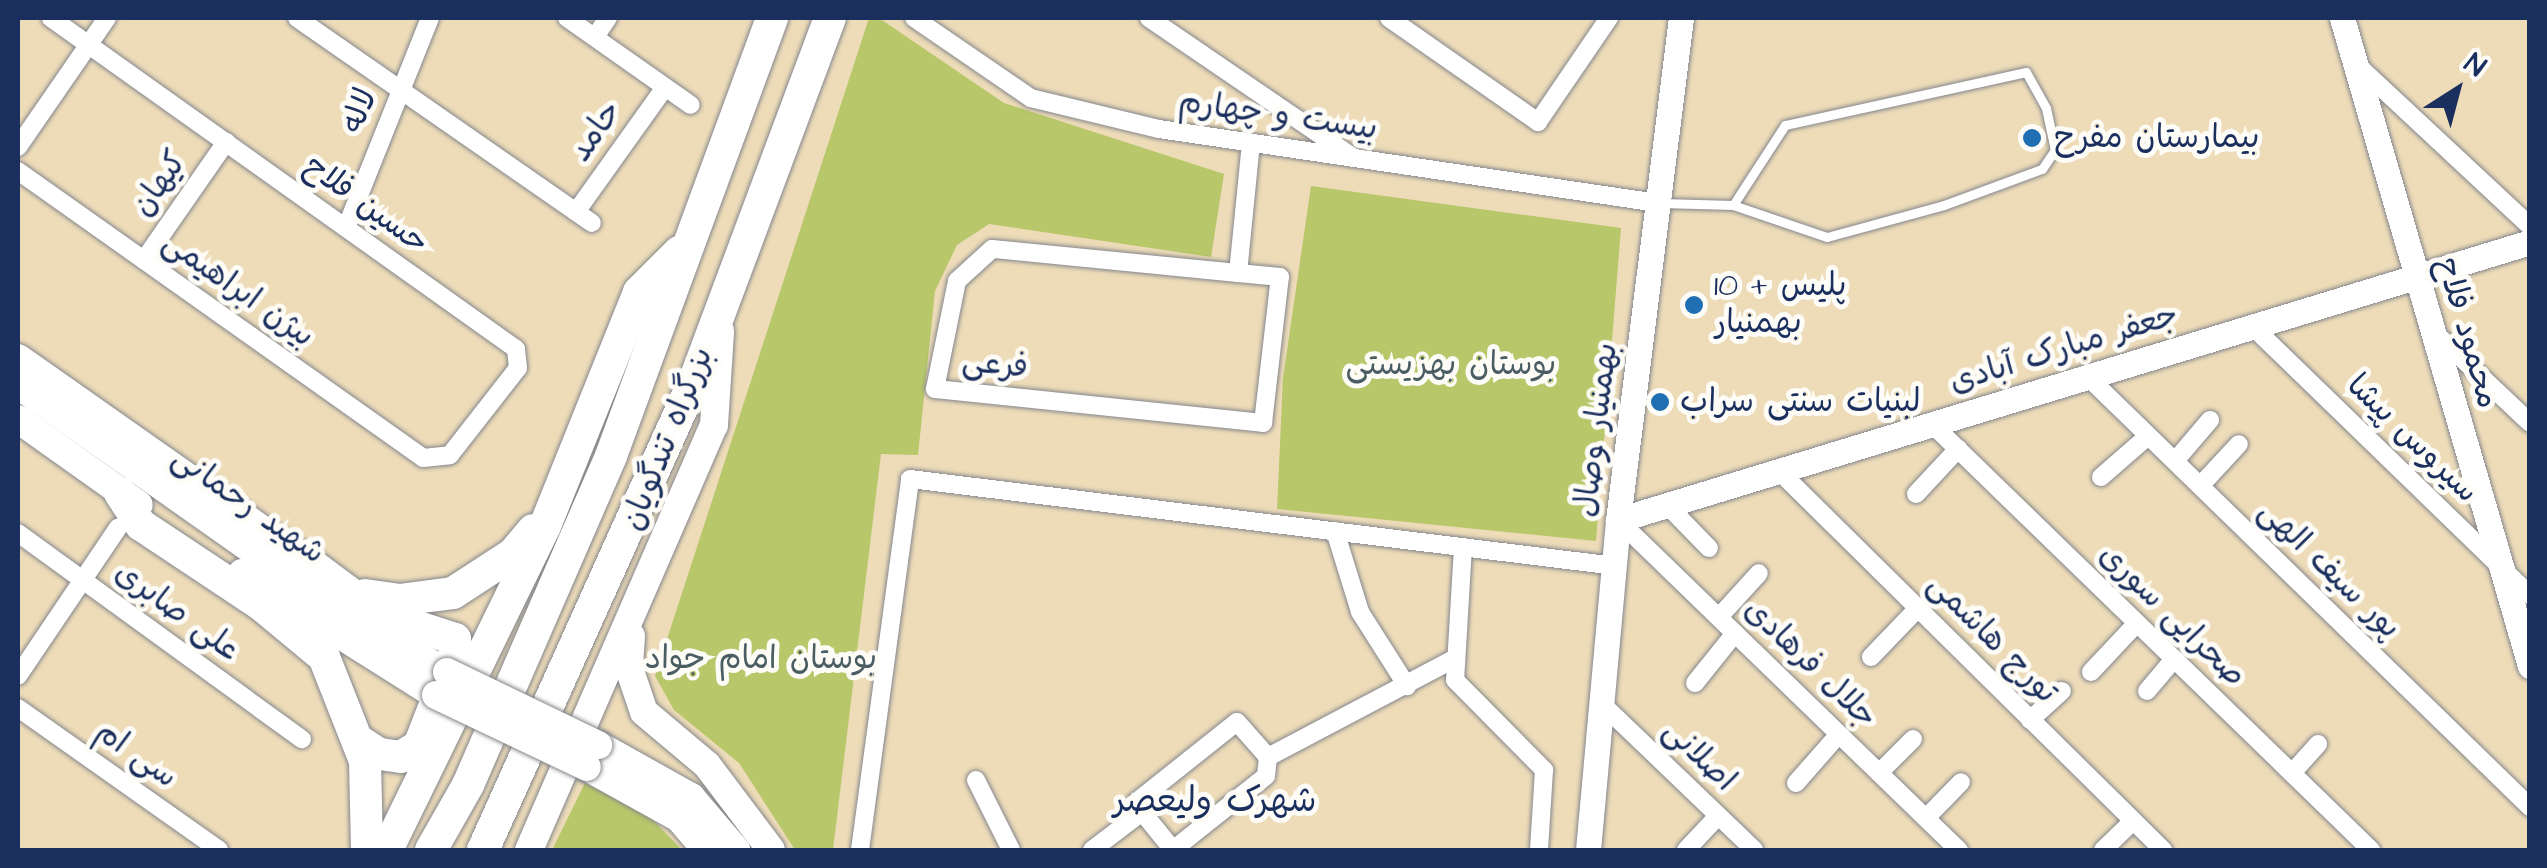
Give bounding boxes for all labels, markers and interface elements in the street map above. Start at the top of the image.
north arrow [2407,40,2507,140]
text: N [2456,44,2493,86]
street label: لاله [334,83,386,139]
street label: بیست و چهارم [1176,83,1380,149]
street label: حامد [562,95,630,169]
place label: بیمارستان مفرح [2054,119,2259,157]
marker: بیمارستان مفرح [2019,125,2045,151]
street label: کیهان [124,144,196,224]
street label: حسین فلاح [296,147,436,263]
street label: بیژن ابراهیمی [155,224,321,356]
street label: محمود فلاح [2427,253,2507,413]
place label: پلیس + 10 بهمنیار [1714,268,1847,343]
marker: پلیس + 10 بهمنیار [1683,294,1705,316]
street label: جعفر مبارک آبادی [1945,296,2183,402]
street label: بهمنیار وصال [1567,341,1627,519]
street label: بزرگراه تندگویان [614,342,722,536]
street label: فرعی [960,342,1030,388]
park label: بوستان بهزیستی [1346,346,1556,384]
street label: سیروس پیشا [2338,367,2486,511]
place label: لبنیات سنتی سراب [1680,383,1921,421]
marker: لبنیات سنتی سراب [1649,391,1671,413]
street label: شهید رحمانی [164,439,332,573]
street label: پور سیف الهی [2250,493,2408,647]
street label: صحرایی سوری [2091,536,2253,696]
street label: علی صابری [107,554,247,670]
street label: تورج هاشمی [1919,566,2065,712]
street label: جلال فرهادی [1735,591,1885,737]
park label: بوستان امام جواد [645,640,877,678]
street label: اصلانی [1655,712,1743,800]
street label: سی ام [88,713,184,797]
district label: شهرک ولیعصر [1113,780,1317,822]

